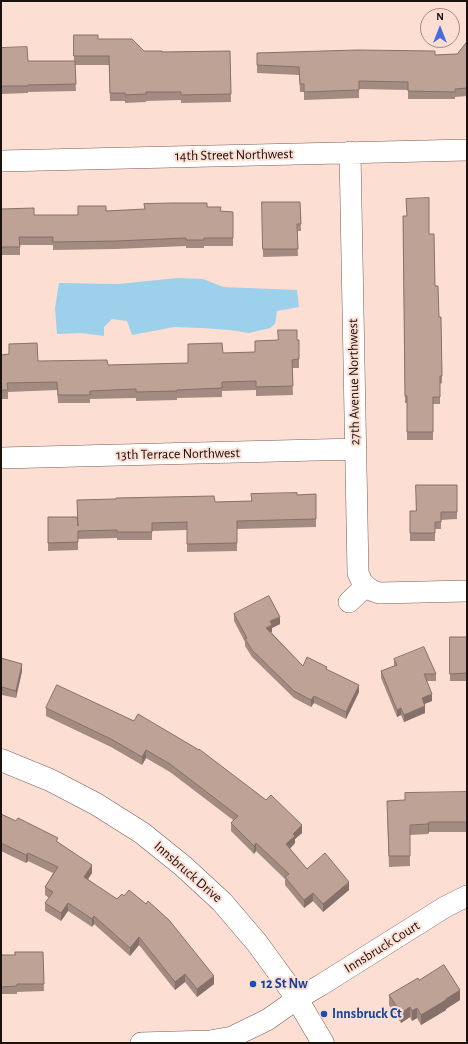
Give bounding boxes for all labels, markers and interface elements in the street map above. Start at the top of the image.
north arrow [420,8,460,48]
text: N [436,11,444,22]
street label: 14th Street Northwest [175,146,293,164]
street label: 27th Avenue Northwest [344,318,364,446]
street label: 13th Terrace Northwest [116,445,240,463]
street label: Innsbruck Drive [150,838,226,906]
street label: Innsbruck Court [341,917,423,977]
place label: 12 St Nw [261,976,308,992]
marker: 12 St Nw [248,979,258,989]
place label: Innsbruck Ct [332,1006,402,1022]
marker: Innsbruck Ct [319,1009,329,1019]

